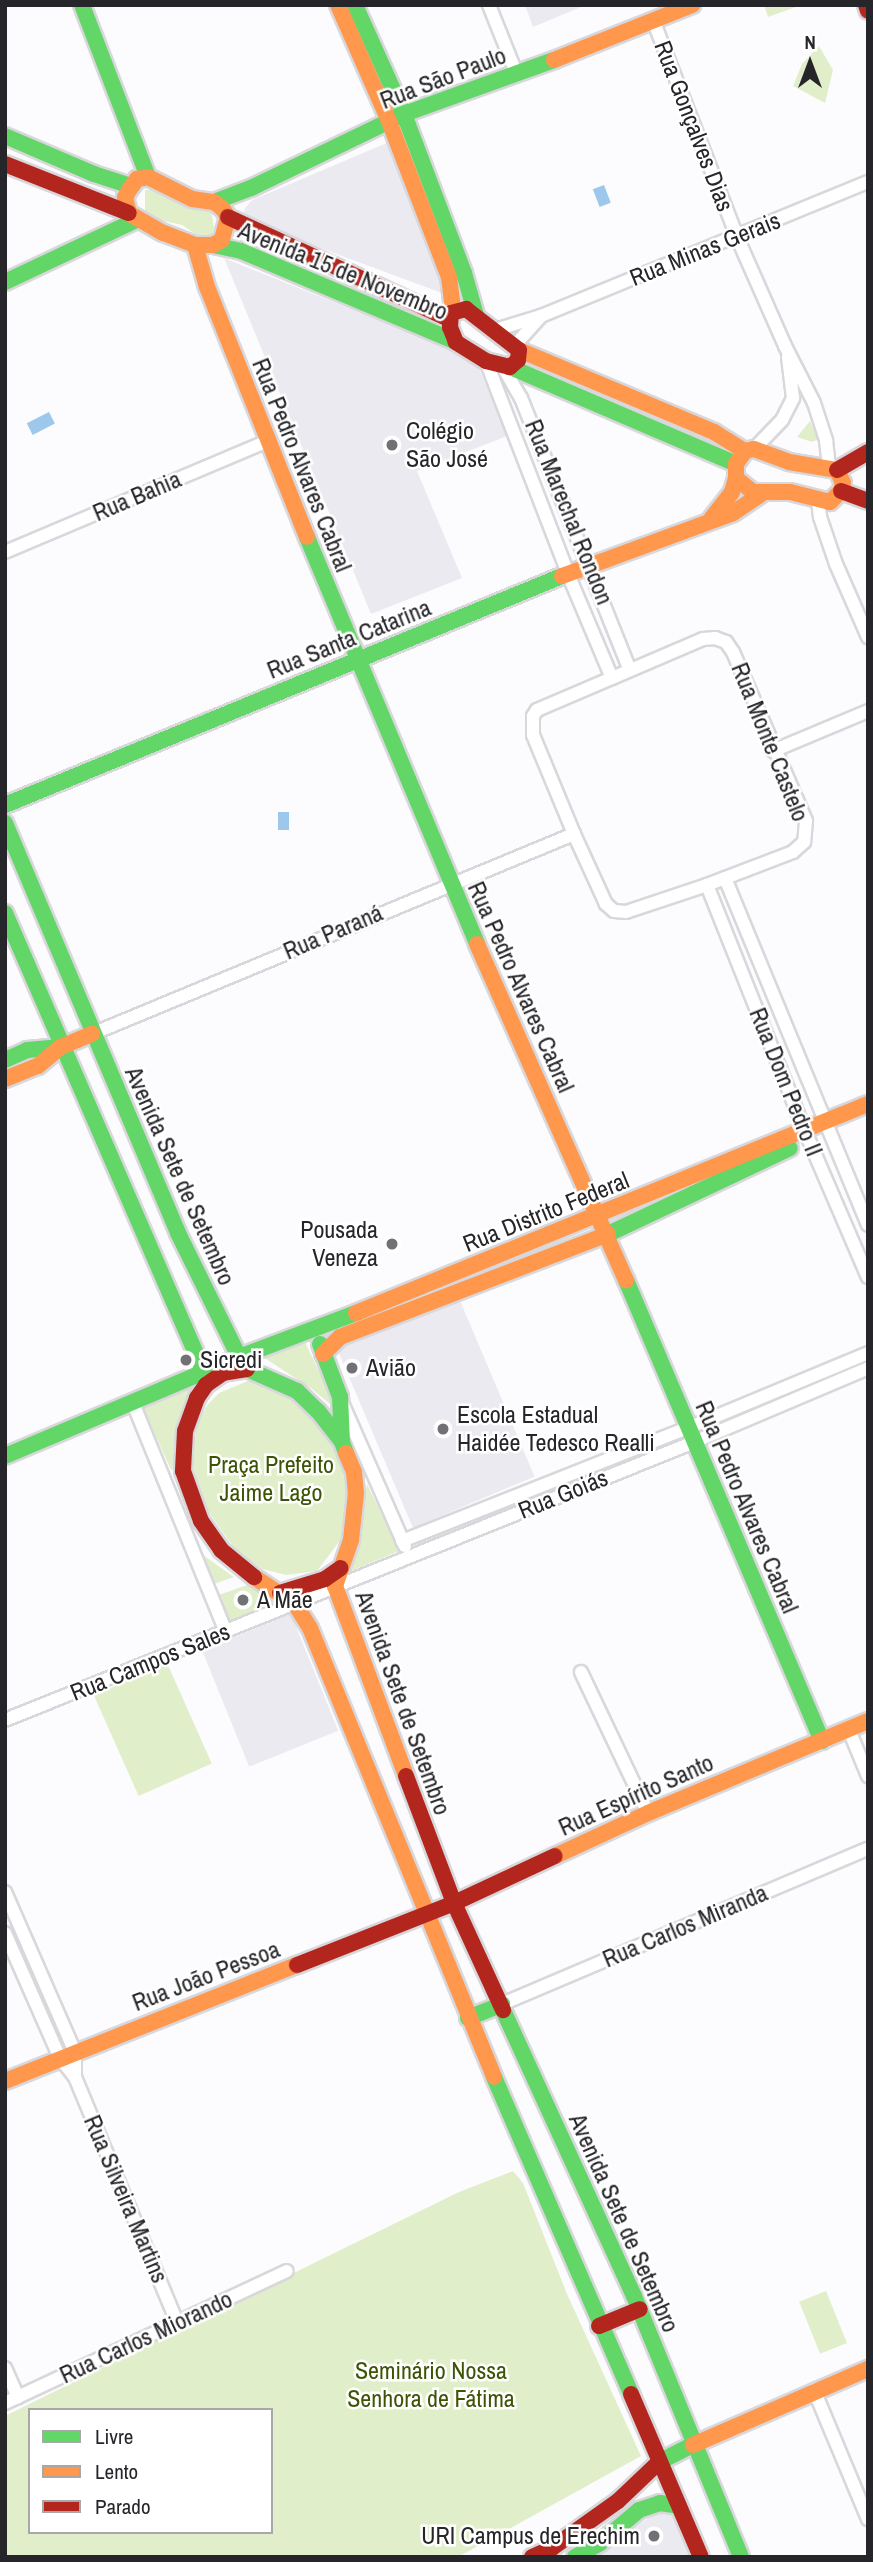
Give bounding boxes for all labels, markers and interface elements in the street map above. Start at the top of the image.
north arrow [775,28,845,98]
text: N [804,29,816,55]
street label: Rua Gonçalves Dias [648,37,740,215]
street label: Rua São Paulo [376,41,510,115]
street label: Rua Minas Gerais [626,206,784,292]
street label: Avenida 15 de Novembro [234,216,452,326]
street label: Rua Pedro Alvares Cabral [246,354,358,576]
street label: Rua Marechal Rondon [519,415,619,609]
place label: Colégio São José [406,417,488,473]
marker: Colégio São José [384,437,400,453]
street label: Rua Bahia [89,465,185,527]
street label: Rua Santa Catarina [263,593,435,685]
street label: Rua Monte Castelo [725,659,815,825]
street label: Rua Pedro Alvares Cabral [461,877,581,1097]
street label: Rua Paraná [279,898,387,966]
street label: Rua Dom Pedro II [743,1004,829,1160]
street label: Avenida Sete de Setembro [119,1062,241,1290]
street label: Rua Distrito Federal [459,1166,633,1258]
place label: Pousada Veneza [300,1216,378,1272]
marker: Pousada Veneza [384,1236,400,1252]
place label: Sicredi [200,1346,262,1374]
marker: Sicredi [178,1352,194,1368]
place label: Avião [366,1354,416,1382]
marker: Avião [344,1360,360,1376]
street label: Rua Pedro Alvares Cabral [689,1396,805,1618]
place label: Escola Estadual Haidée Tedesco Realli [457,1401,655,1457]
marker: Escola Estadual Haidée Tedesco Realli [435,1421,451,1437]
park label: Praça Prefeito Jaime Lago [208,1451,334,1507]
street label: Rua Goiás [514,1463,612,1525]
place label: A Mãe [257,1586,314,1614]
street label: Avenida Sete de Setembro [349,1587,457,1819]
marker: A Mãe [235,1592,251,1608]
street label: Rua Campos Sales [66,1617,234,1707]
street label: Rua Espírito Santo [554,1748,718,1842]
street label: Rua Carlos Miranda [598,1878,772,1974]
street label: Rua João Pessoa [128,1935,284,2017]
street label: Avenida Sete de Setembro [563,2109,685,2337]
street label: Rua Silveira Martins [78,2111,174,2287]
street label: Rua Carlos Miorando [55,2284,237,2390]
park label: Seminário Nossa Senhora de Fátima [347,2357,515,2413]
legend [28,2408,273,2534]
text: Livre [95,2422,133,2451]
text: Lento [95,2457,138,2486]
text: Parado [95,2492,151,2521]
place label: URI Campus de Erechim [421,2522,640,2550]
marker: URI Campus de Erechim [646,2528,662,2544]

